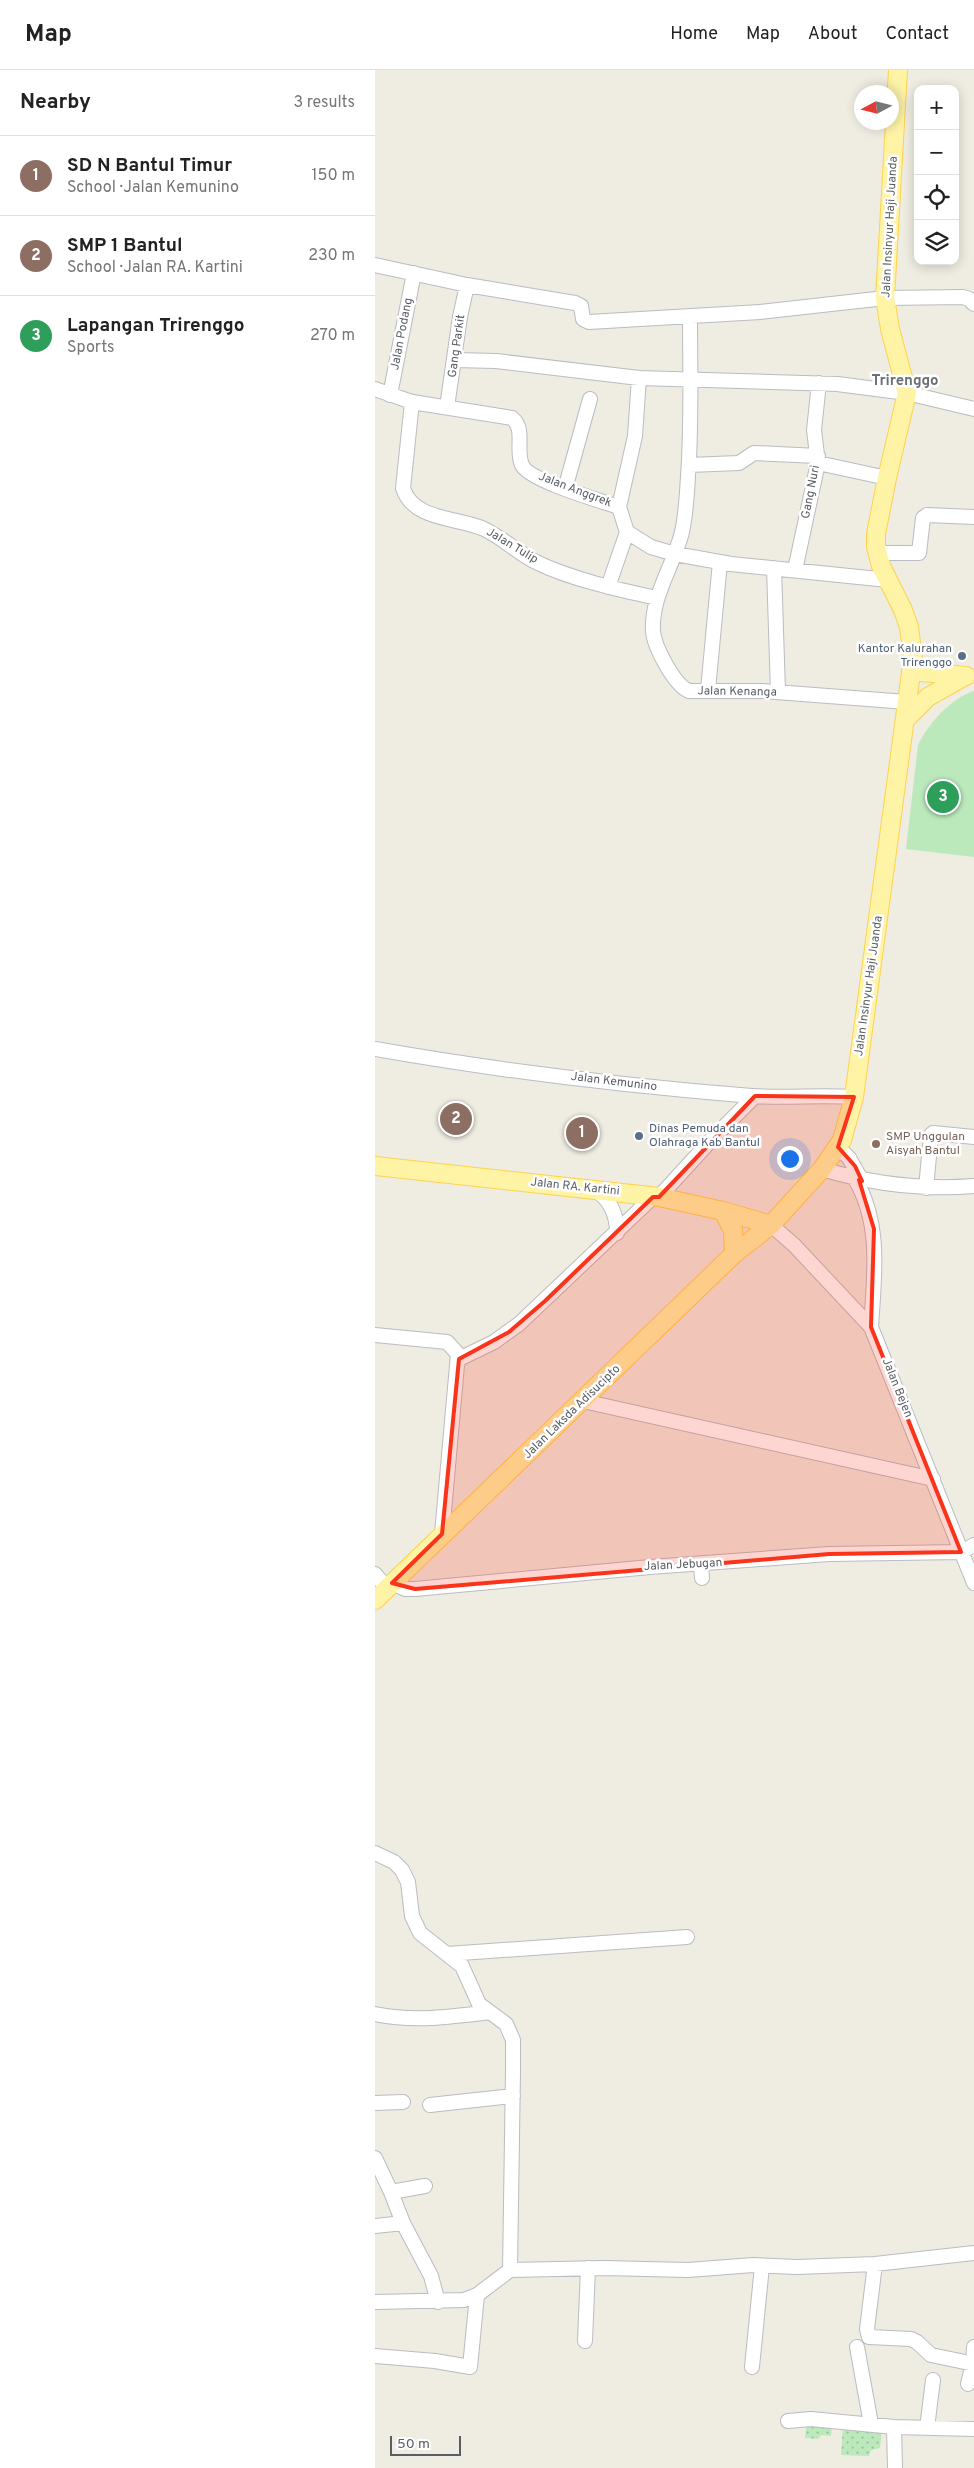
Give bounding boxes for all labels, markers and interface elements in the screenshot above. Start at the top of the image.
text: Map [25,20,72,50]
text: Home [670,23,718,46]
text: Map [746,23,780,46]
text: About [808,23,857,46]
text: Contact [885,23,949,46]
north arrow [854,85,899,130]
map controls [914,85,959,265]
button: + [914,85,959,130]
text: Nearby [20,89,91,116]
text: 3 results [293,93,355,113]
button: − [914,130,959,175]
text: SD N Bantul Timur [67,154,232,178]
street label: Jalan Insinyur Haji Juanda [878,156,902,298]
text: 1 [33,166,39,186]
text: 150 m [312,166,355,186]
button: locate [914,175,959,220]
text: School · Jalan Kemunino [67,178,239,198]
button: layers [914,220,959,265]
text: SMP 1 Bantul [67,234,183,258]
text: 2 [31,246,41,266]
text: 230 m [308,246,355,266]
text: School · Jalan RA. Kartini [67,258,243,278]
street label: Jalan Podang [387,296,417,372]
street label: Gang Parkit [445,313,469,379]
text: Lapangan Trirenggo [67,314,244,338]
text: 3 [31,326,41,346]
text: 270 m [310,326,355,346]
text: Sports [67,338,115,358]
district label: Trirenggo [871,372,939,391]
street label: Gang Nuri [798,464,824,520]
street label: Jalan Anggrek [536,469,614,511]
street label: Jalan Tulip [483,524,541,568]
place label: Kantor Kalurahan Trirenggo [858,641,952,671]
marker: Kantor Kalurahan Trirenggo [956,650,968,662]
street label: Jalan Kenanga [697,683,777,701]
pin: 3 [927,778,959,816]
street label: Jalan Insinyur Haji Juanda [851,915,887,1057]
street label: Jalan Kemunino [570,1069,658,1095]
pin: 2 [440,1100,472,1138]
pin: 1 [566,1114,598,1152]
place label: Dinas Pemuda dan Olahraga Kab Bantul [649,1121,760,1151]
place label: SMP Unggulan Aisyah Bantul [886,1129,965,1159]
marker: Dinas Pemuda dan Olahraga Kab Bantul [633,1130,645,1142]
marker: SMP Unggulan Aisyah Bantul [870,1138,882,1150]
your location [777,1146,803,1172]
street label: Jalan RA. Kartini [530,1174,620,1200]
street label: Jalan Bejen [878,1356,916,1420]
street label: Jalan Laksda Adisucipto [520,1361,624,1463]
street label: Jalan Jebugan [643,1555,723,1575]
scale bar [390,2433,461,2456]
text: 50 m [397,2436,430,2453]

